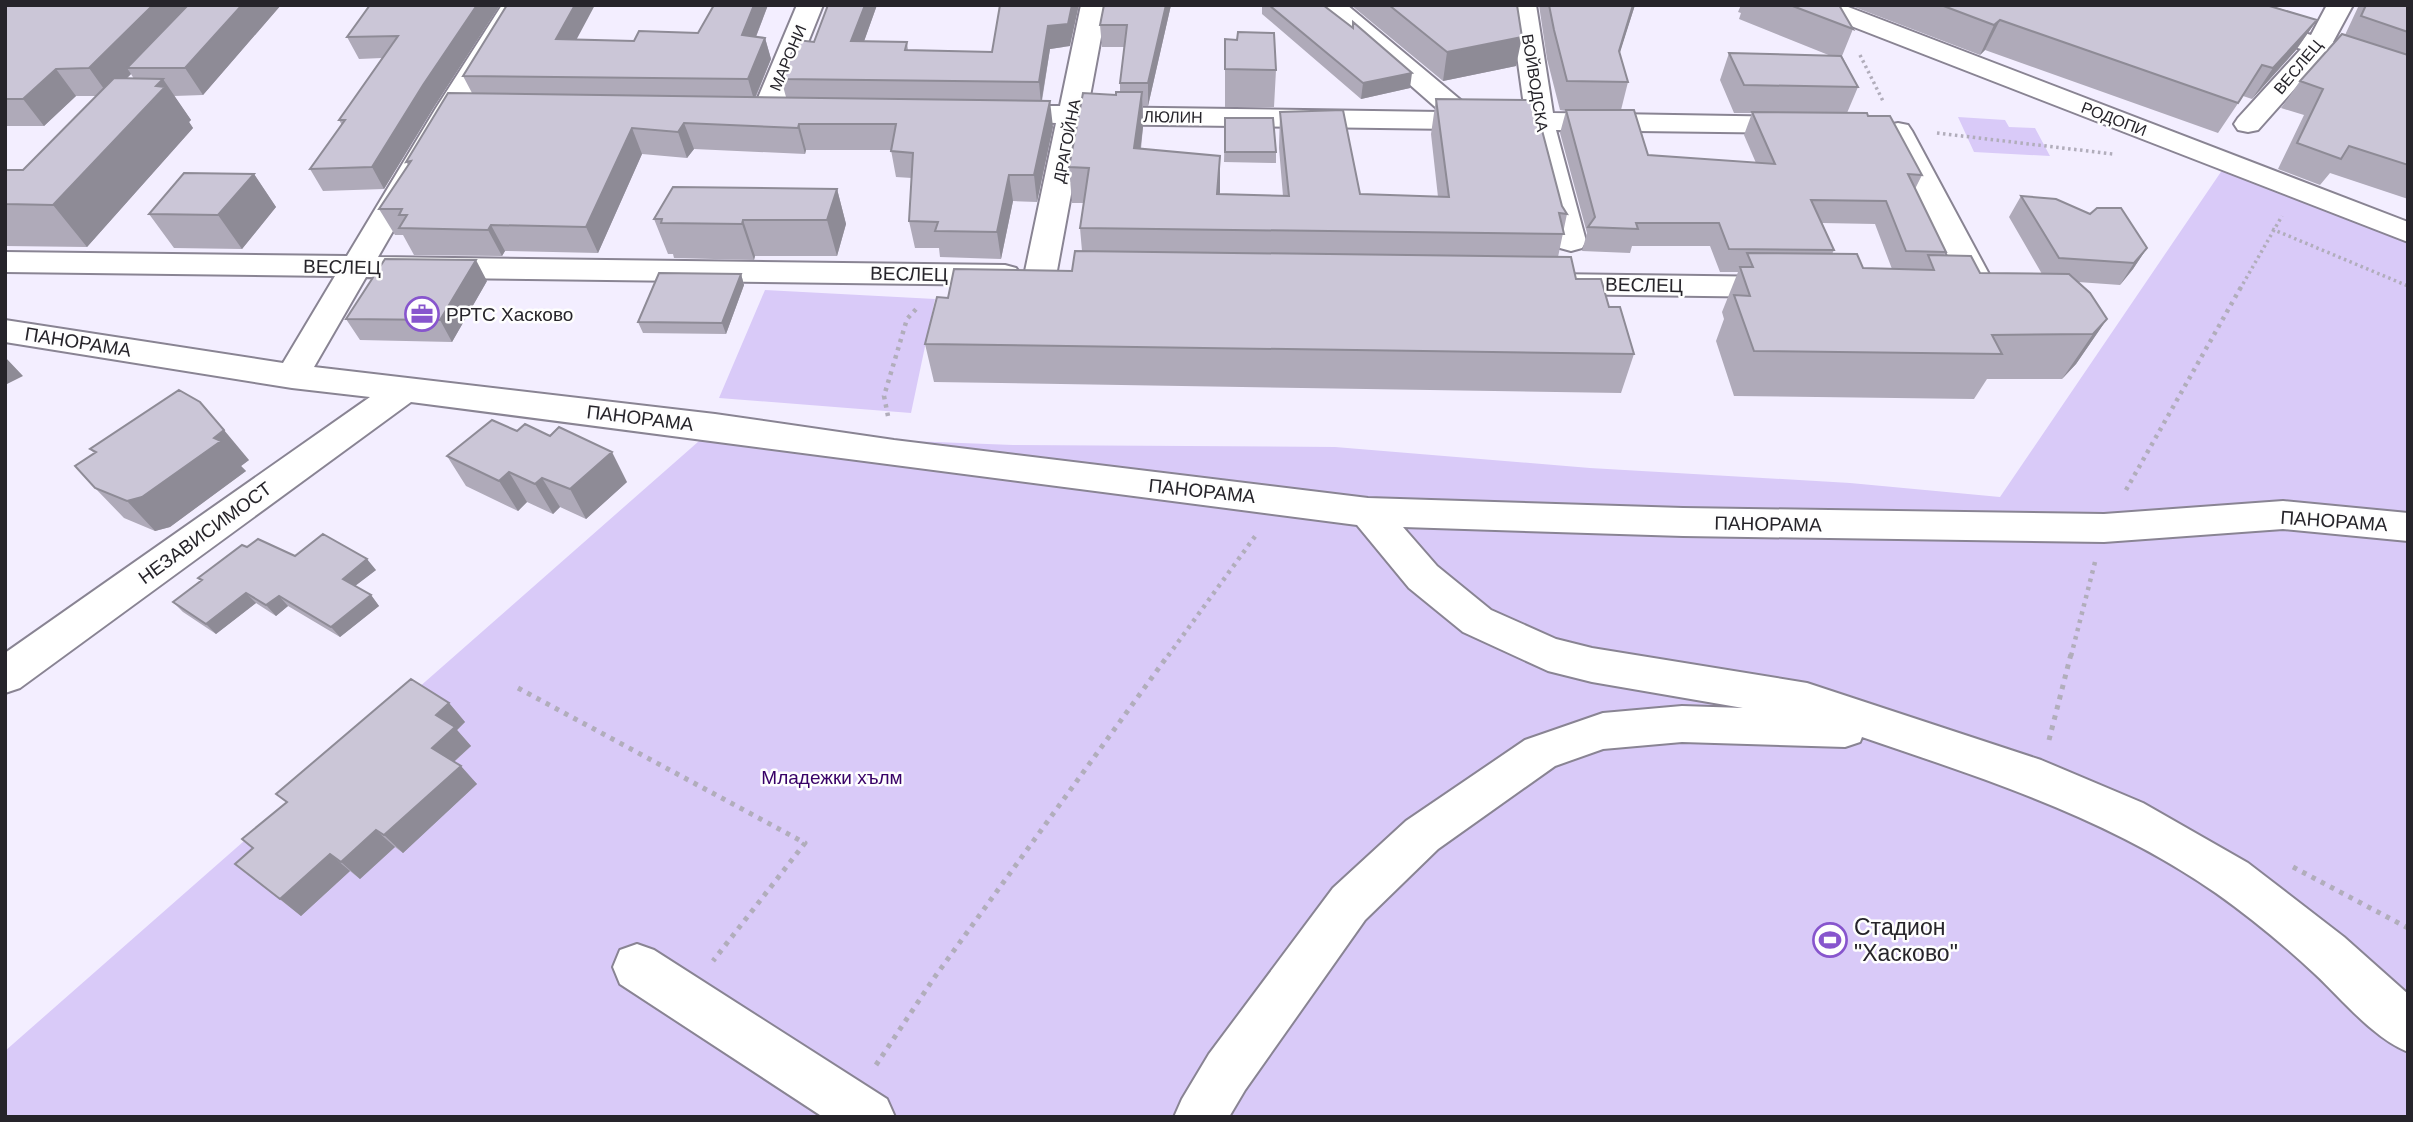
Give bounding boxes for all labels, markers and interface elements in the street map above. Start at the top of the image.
street label: МАРОНИ [767,23,809,93]
street label: ВОЙВОДСКА [1519,33,1552,133]
street label: ВЕСЛЕЦ [2270,36,2326,98]
street label: ДРАГОЙНА [1050,97,1084,184]
street label: РОДОПИ [2079,99,2149,139]
street label: ЛЮЛИН [1143,108,1203,126]
street label: ВЕСЛЕЦ [303,256,381,278]
street label: ВЕСЛЕЦ [870,263,948,285]
street label: ВЕСЛЕЦ [1605,274,1683,296]
office icon: РРТС Хасково [403,295,441,333]
place label: РРТС Хасково [446,304,573,325]
street label: ПАНОРАМА [23,323,133,361]
street label: ПАНОРАМА [585,401,695,435]
street label: ПАНОРАМА [1147,475,1257,507]
street label: НЕЗАВИСИМОСТ [134,478,276,588]
street label: ПАНОРАМА [2280,507,2389,535]
street label: ПАНОРАМА [1714,513,1822,535]
park label: Младежки хълм [761,767,903,788]
place label: Стадион "Хасково" [1854,914,1958,966]
sports icon: Стадион "Хасково" [1811,921,1849,959]

